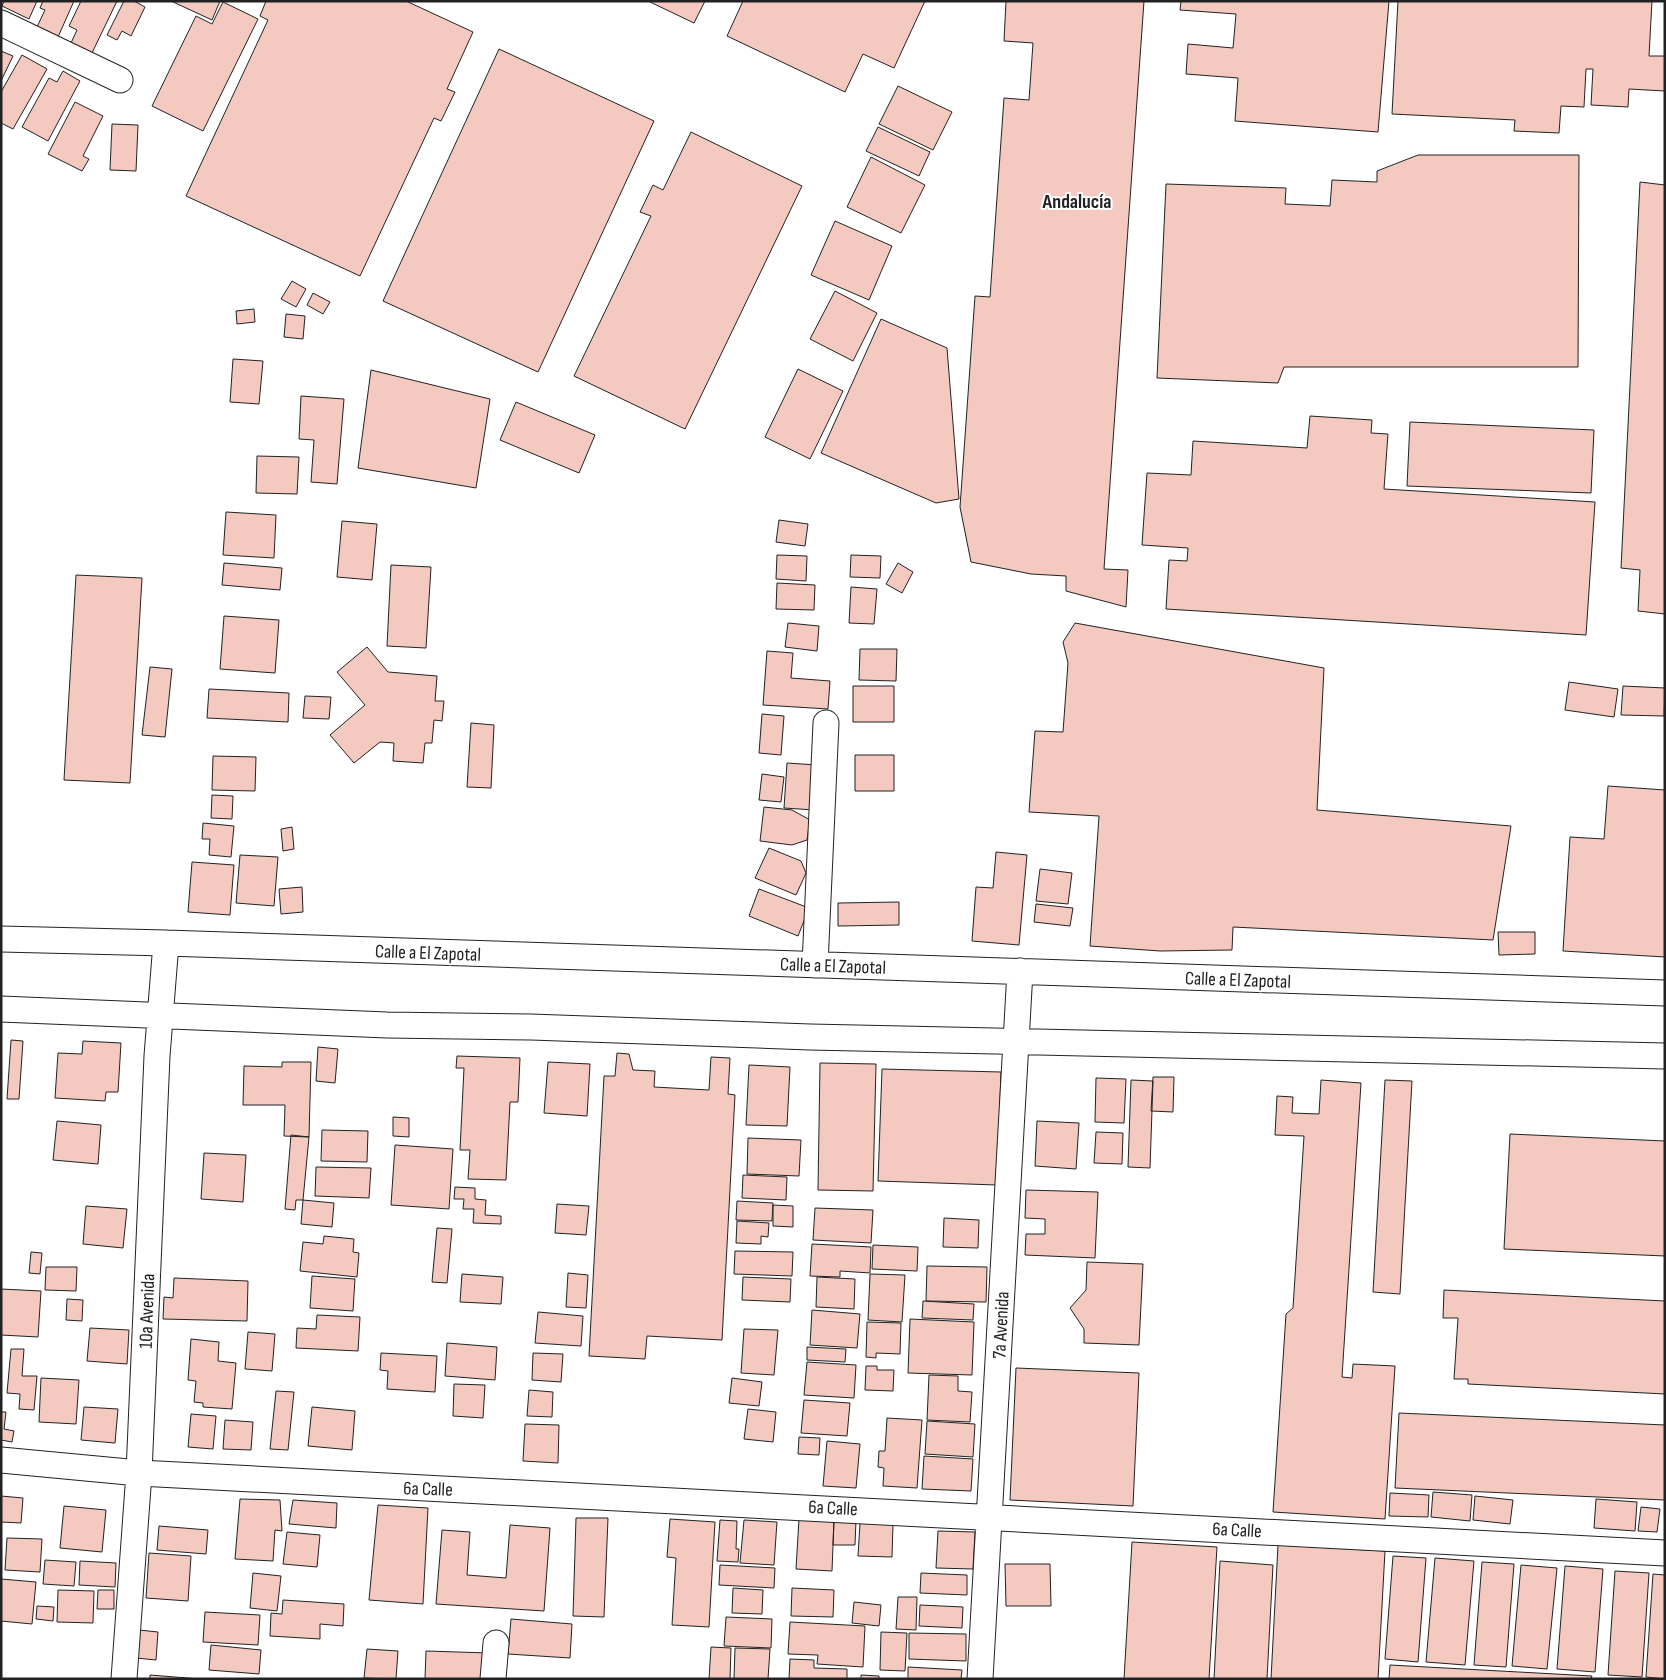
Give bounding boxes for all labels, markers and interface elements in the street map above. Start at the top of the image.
district label: Andalucía [1041,190,1112,214]
street label: Calle a El Zapotal [375,940,481,967]
street label: Calle a El Zapotal [780,953,886,980]
street label: Calle a El Zapotal [1185,967,1291,994]
street label: 10a Avenida [135,1273,160,1349]
street label: 7a Avenida [988,1291,1015,1359]
street label: 6a Calle [403,1477,453,1502]
street label: 6a Calle [808,1496,858,1521]
street label: 6a Calle [1212,1518,1262,1543]

